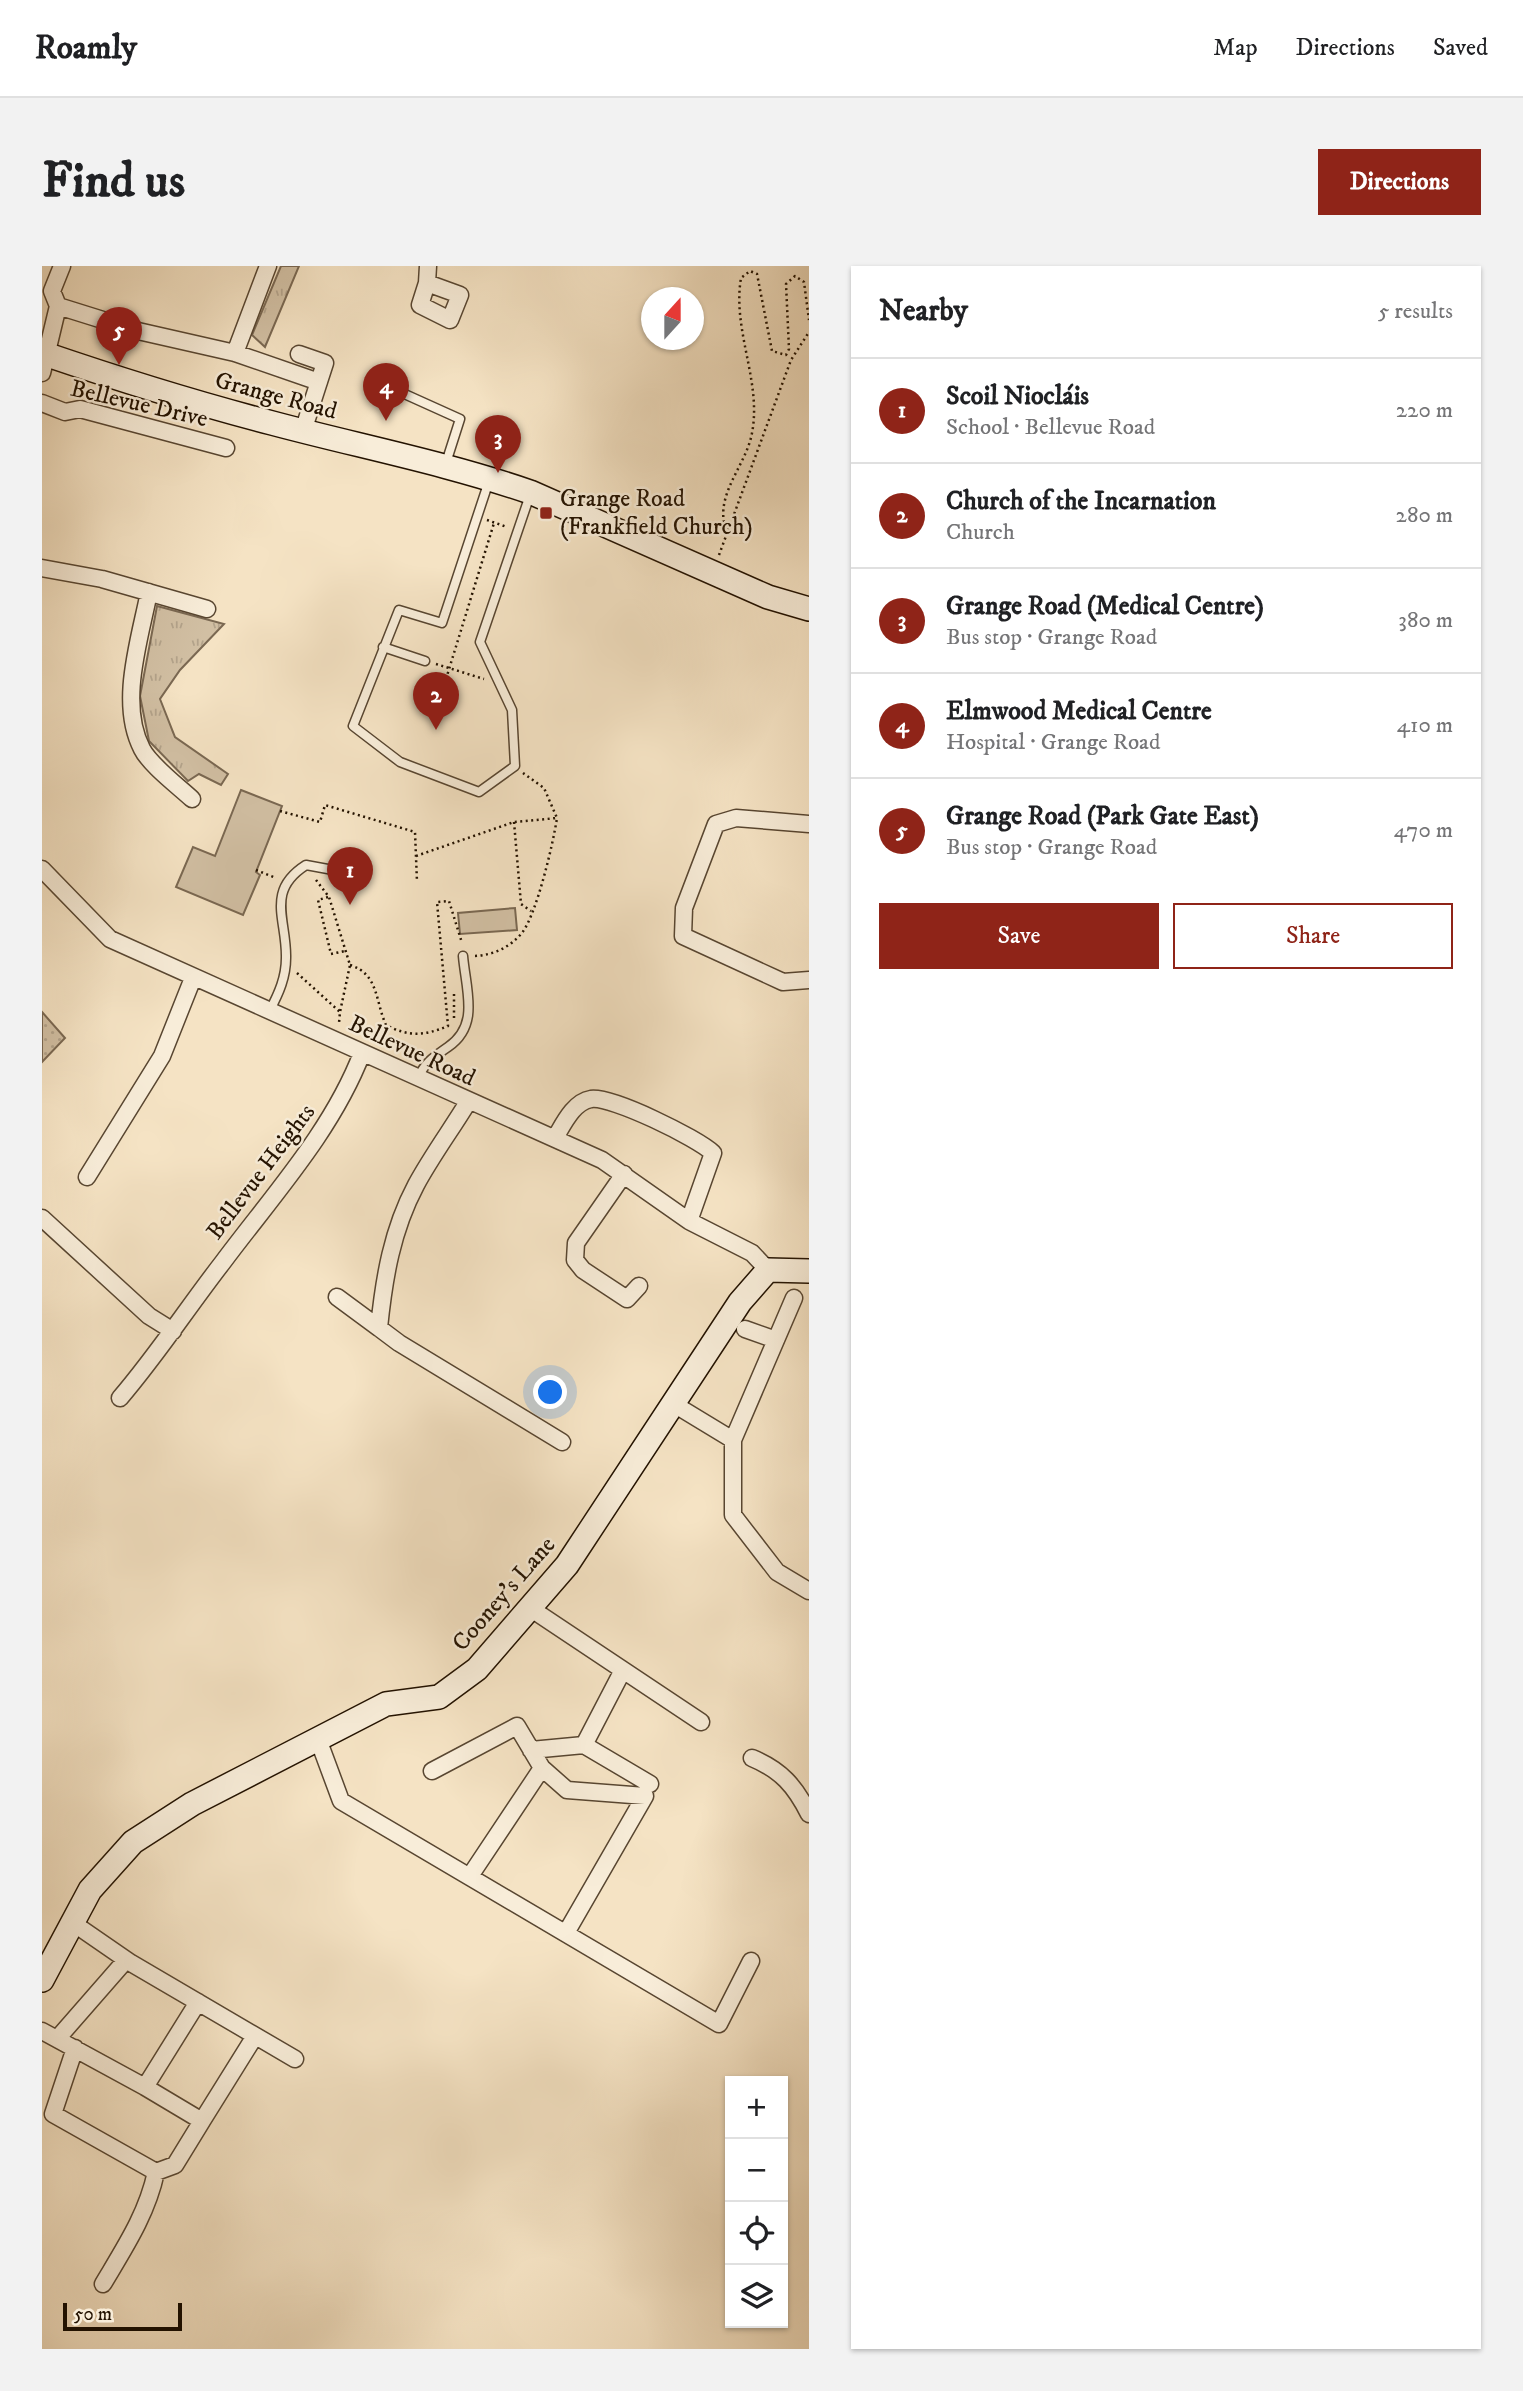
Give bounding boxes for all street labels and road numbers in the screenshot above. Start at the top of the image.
street label: Grange Road [212,365,340,427]
street label: Bellevue Drive [67,374,211,434]
street label: Bellevue Road [344,1009,480,1093]
street label: Bellevue Heights [200,1098,322,1246]
street label: Cooney's Lane [446,1530,562,1658]

